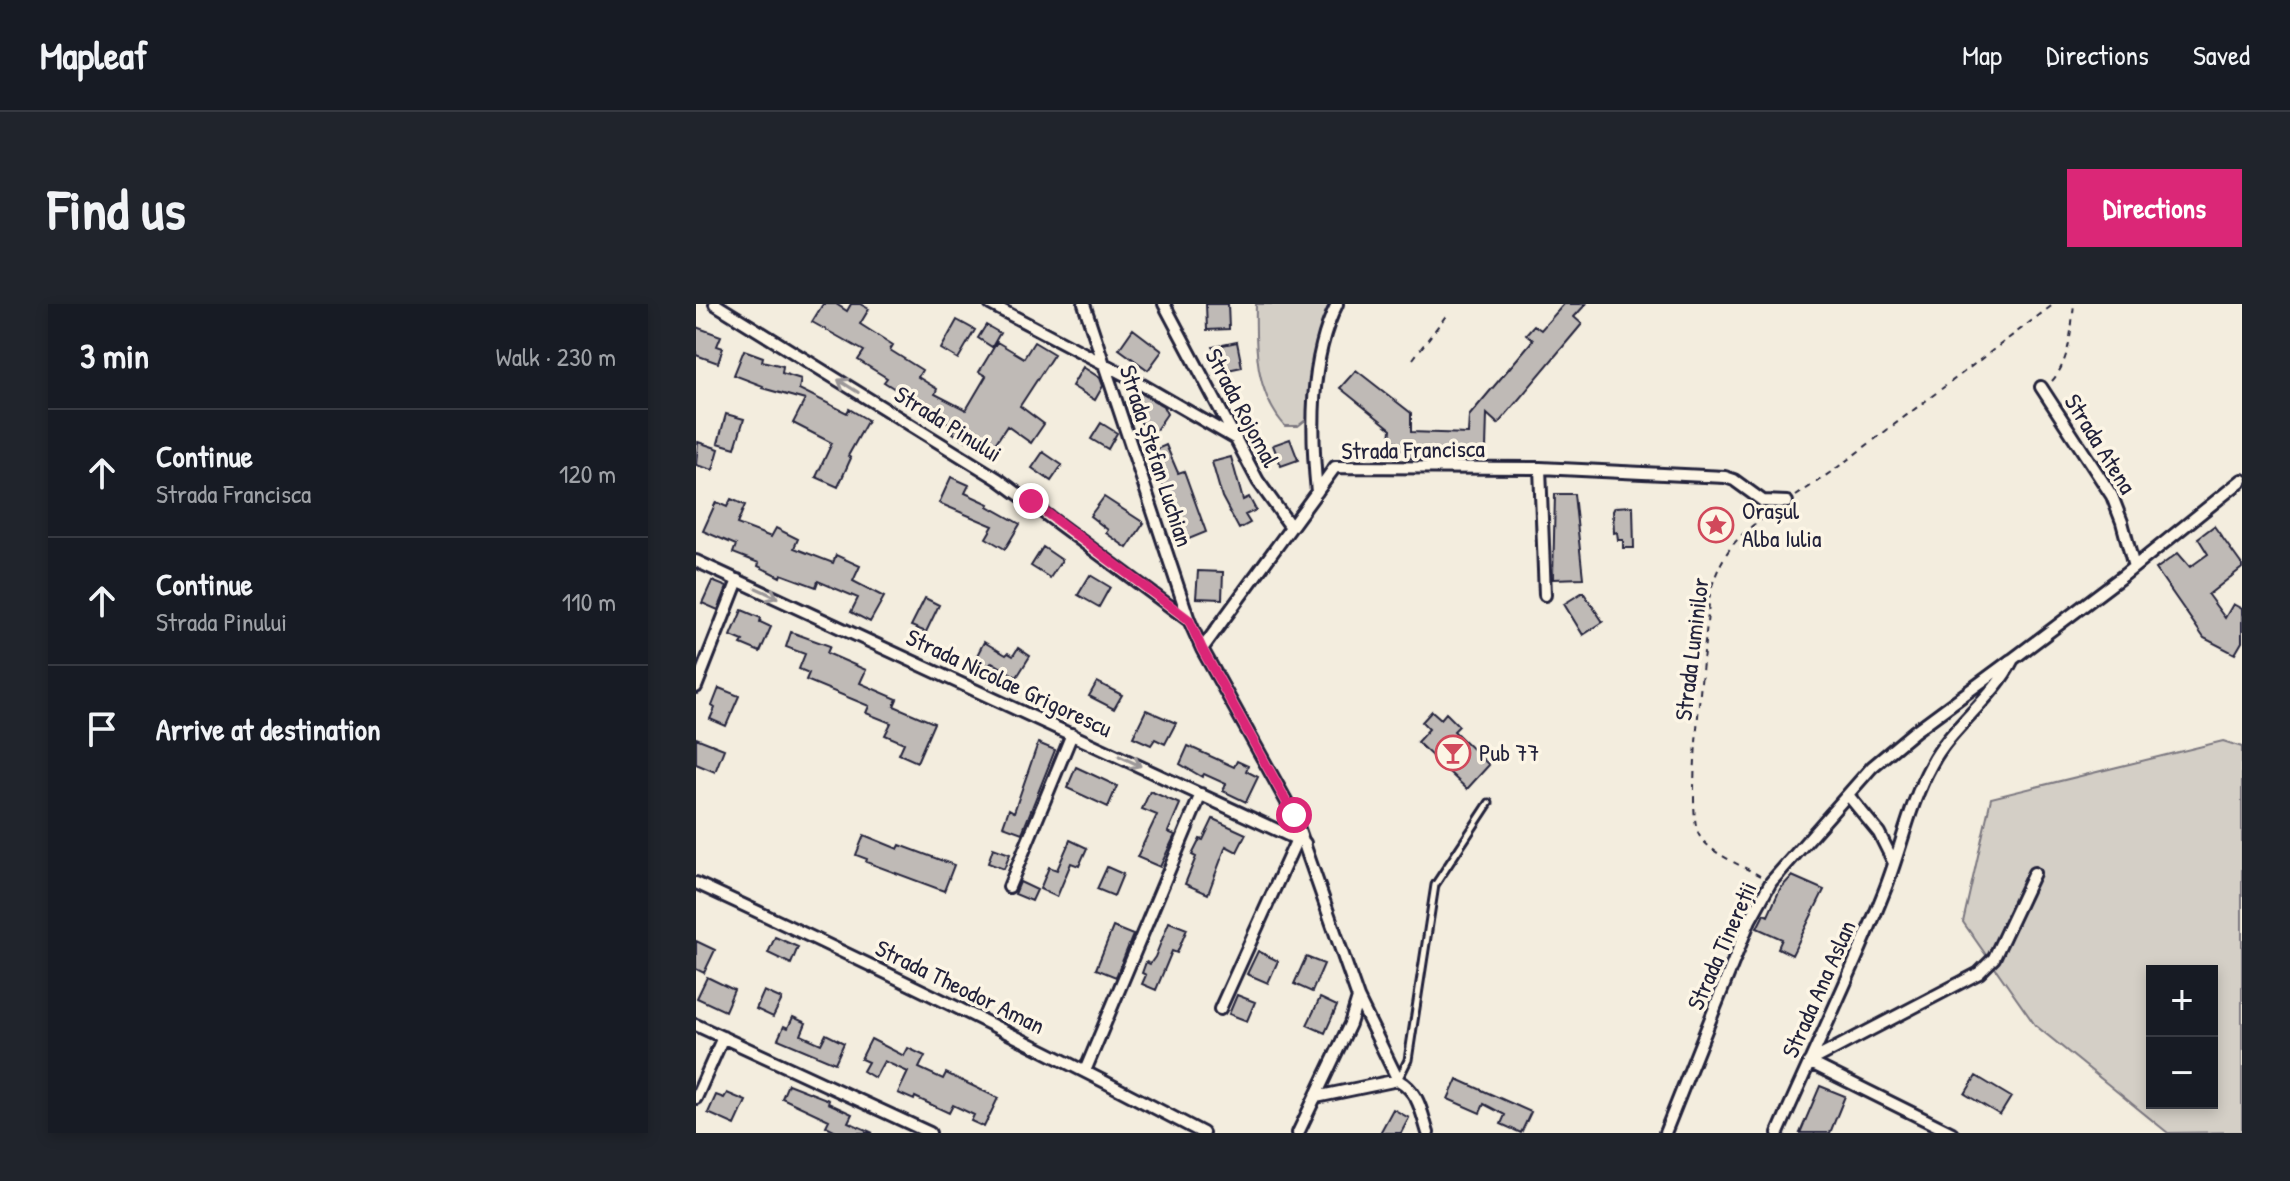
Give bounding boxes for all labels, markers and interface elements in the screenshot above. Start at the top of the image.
text: Mapleaf [40,29,148,81]
text: Map [1962,36,2002,74]
text: Directions [2046,36,2149,74]
text: Saved [2193,36,2250,74]
button: Directions [2067,169,2242,247]
text: Find us [48,171,186,246]
text: 3 min [80,333,149,379]
text: Walk · 230 m [496,339,616,374]
street label: Strada Rojomal [1198,343,1288,473]
street label: Strada Ștefan Luchian [1113,361,1201,551]
one-way arrow [837,377,860,393]
street label: Strada Pinului [889,378,1008,469]
street label: Strada Atena [2058,388,2144,499]
street label: Strada Francisca [1341,432,1485,466]
text: Continue [156,436,253,476]
icon: ahead [80,451,124,495]
text: 120 m [559,456,616,491]
text: Strada Francisca [156,476,311,511]
route end [1013,483,1049,519]
place label: Orașul Alba Iulia [1742,494,1821,554]
place icon: Orașul Alba Iulia [1697,506,1735,544]
text: Continue [156,564,253,604]
street label: Strada Luminilor [1666,575,1716,722]
icon: ahead [80,579,124,623]
text: 110 m [562,584,616,619]
one-way arrow [754,586,778,601]
text: Strada Pinului [156,604,287,639]
street label: Strada Nicolae Grigorescu [901,620,1118,744]
icon: arrive [80,707,124,751]
text: Arrive at destination [156,709,381,749]
bar icon: Pub 77 [1434,734,1472,772]
place label: Pub 77 [1479,736,1539,768]
one-way arrow [1118,754,1142,769]
route start [1276,797,1312,833]
street label: Strada Tinereții [1679,877,1764,1015]
street label: Strada Ana Aslan [1774,915,1863,1062]
street label: Strada Theodor Aman [870,931,1051,1041]
map controls [2146,965,2218,1109]
button: + [2146,965,2218,1037]
button: − [2146,1037,2218,1109]

